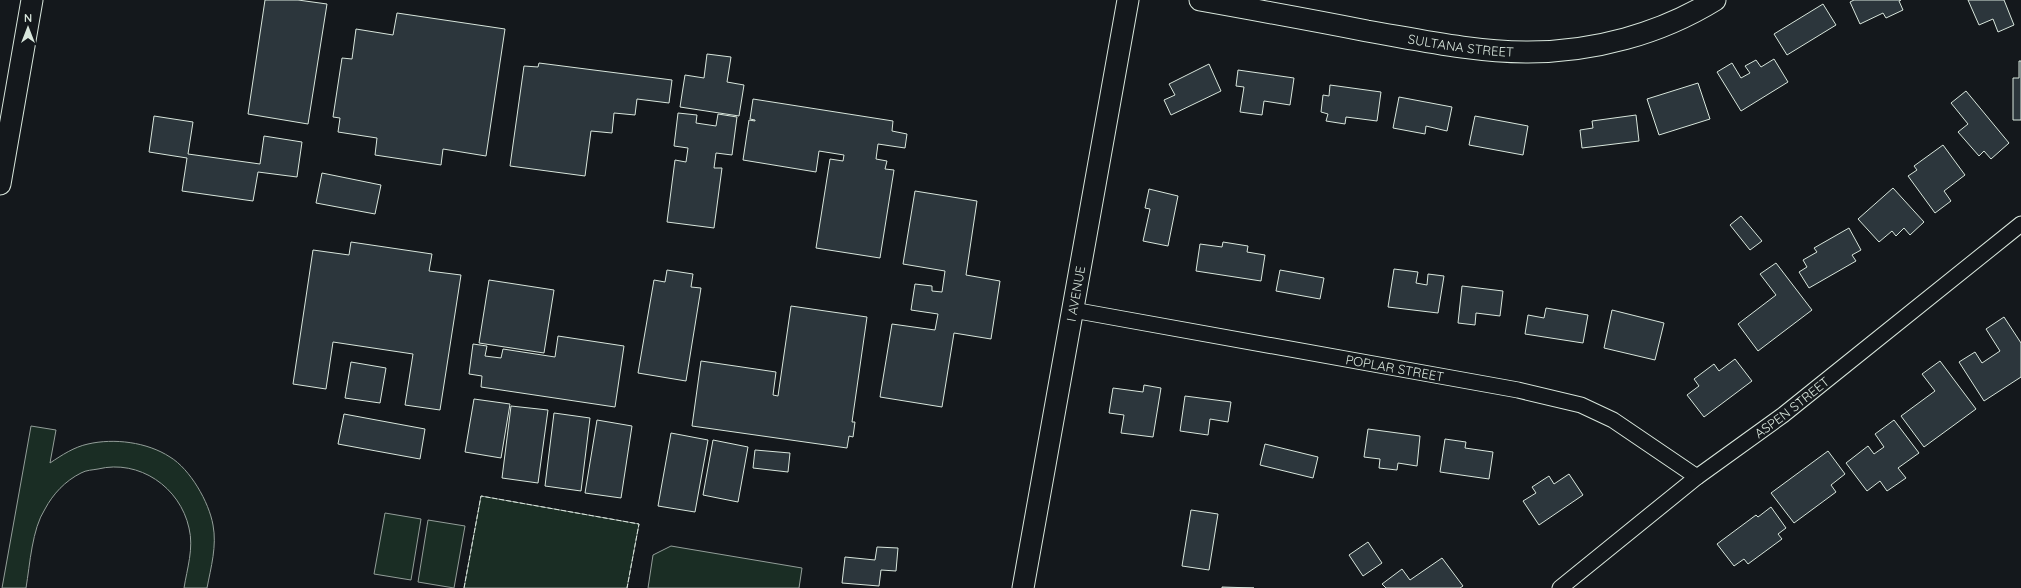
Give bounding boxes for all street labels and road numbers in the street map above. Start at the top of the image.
street label: SULTANA STREET [1407,30,1514,60]
street label: I AVENUE [1063,265,1088,323]
street label: POPLAR STREET [1344,351,1445,385]
street label: ASPEN STREET [1751,373,1832,441]

